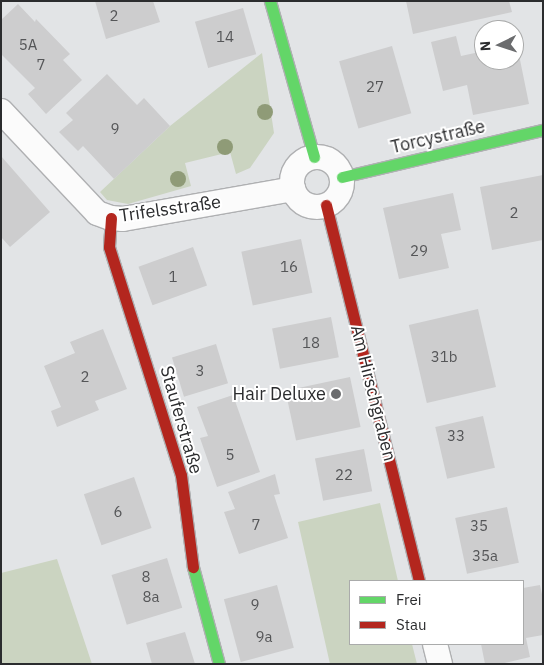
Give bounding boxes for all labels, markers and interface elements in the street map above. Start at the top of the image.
house number: 2 [110,7,118,25]
north arrow [474,20,524,70]
house number: 14 [216,28,234,46]
house number: 5A [19,36,37,54]
text: N [476,40,494,52]
house number: 7 [37,56,45,74]
house number: 27 [366,78,384,96]
street label: Torcystraße [389,116,487,158]
house number: 9 [111,120,119,138]
street label: Trifelsstraße [118,191,222,227]
house number: 2 [510,204,518,222]
house number: 29 [410,242,428,260]
house number: 16 [280,258,298,276]
house number: 1 [169,268,177,286]
street label: Am Hirschgraben [346,323,400,463]
house number: 18 [302,334,320,352]
house number: 31b [431,348,457,366]
house number: 3 [196,362,204,380]
street label: Stauferstraße [155,363,207,477]
house number: 2 [81,368,89,386]
place label: Hair Deluxe [232,383,326,405]
marker: Hair Deluxe [330,388,342,400]
house number: 33 [447,427,465,445]
house number: 5 [226,446,234,464]
house number: 22 [335,466,353,484]
house number: 6 [114,503,122,521]
house number: 7 [252,516,260,534]
house number: 35 [470,517,488,535]
house number: 35a [472,547,498,565]
house number: 8 [142,568,150,586]
legend [349,580,524,645]
house number: 8a [142,588,160,606]
text: Frei [396,590,422,609]
house number: 9 [251,596,259,614]
text: Stau [396,615,427,634]
house number: 9a [255,628,273,646]

